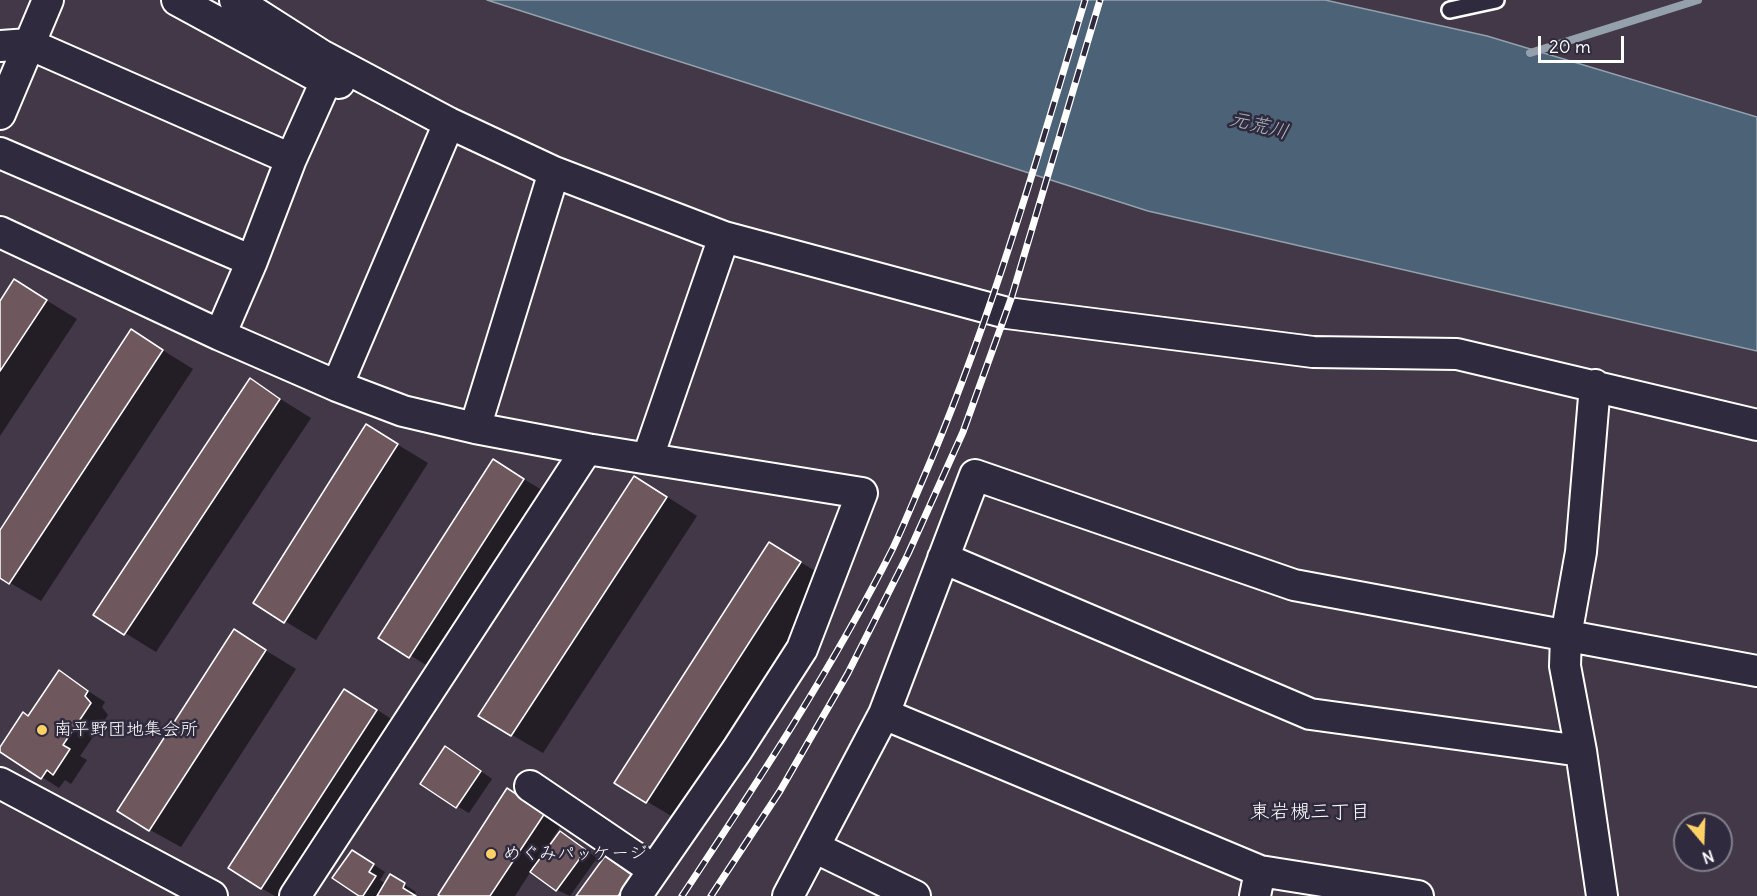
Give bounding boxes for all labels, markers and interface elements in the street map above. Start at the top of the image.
scale bar [1541,24,1626,62]
text: 20 m [1549,35,1591,58]
water label: 元荒川 [1227,107,1291,145]
place label: 南平野団地集会所 [54,719,198,741]
marker: 南平野団地集会所 [35,723,49,737]
district label: 東岩槻三丁目 [1250,800,1370,824]
north arrow [1673,812,1733,872]
place label: めぐみパッケージ [503,843,647,865]
text: N [1700,846,1717,868]
marker: めぐみパッケージ [484,847,498,861]

